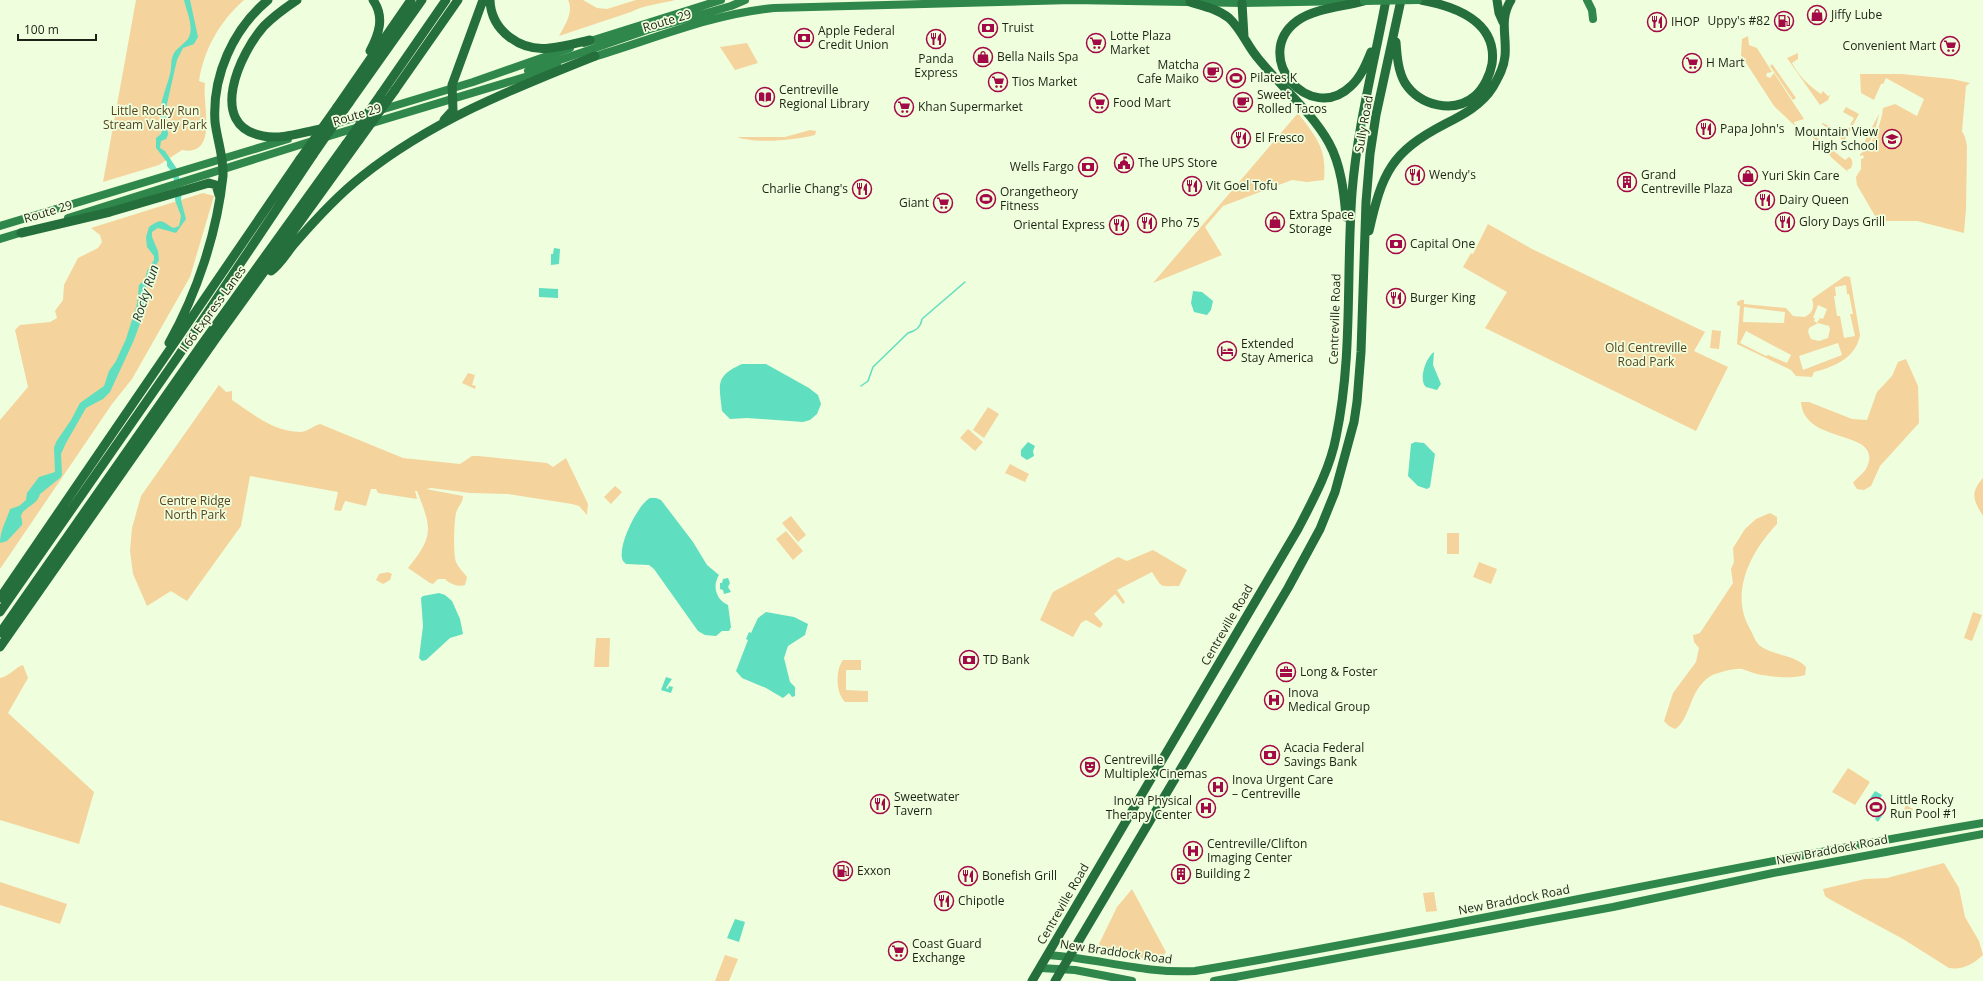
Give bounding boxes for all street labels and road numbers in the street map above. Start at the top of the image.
street label: Route 29 [641,5,693,36]
street label: Sully Road [1350,94,1377,154]
street label: Route 29 [331,99,383,130]
street label: Route 29 [22,196,74,227]
street label: I 66 Express Lanes [176,262,250,355]
street label: Centreville Road [1324,273,1345,365]
street label: Centreville Road [1196,581,1257,668]
street label: New Braddock Road [1775,830,1889,869]
street label: Centreville Road [1032,860,1093,947]
street label: New Braddock Road [1457,880,1571,919]
street label: New Braddock Road [1059,935,1173,968]

